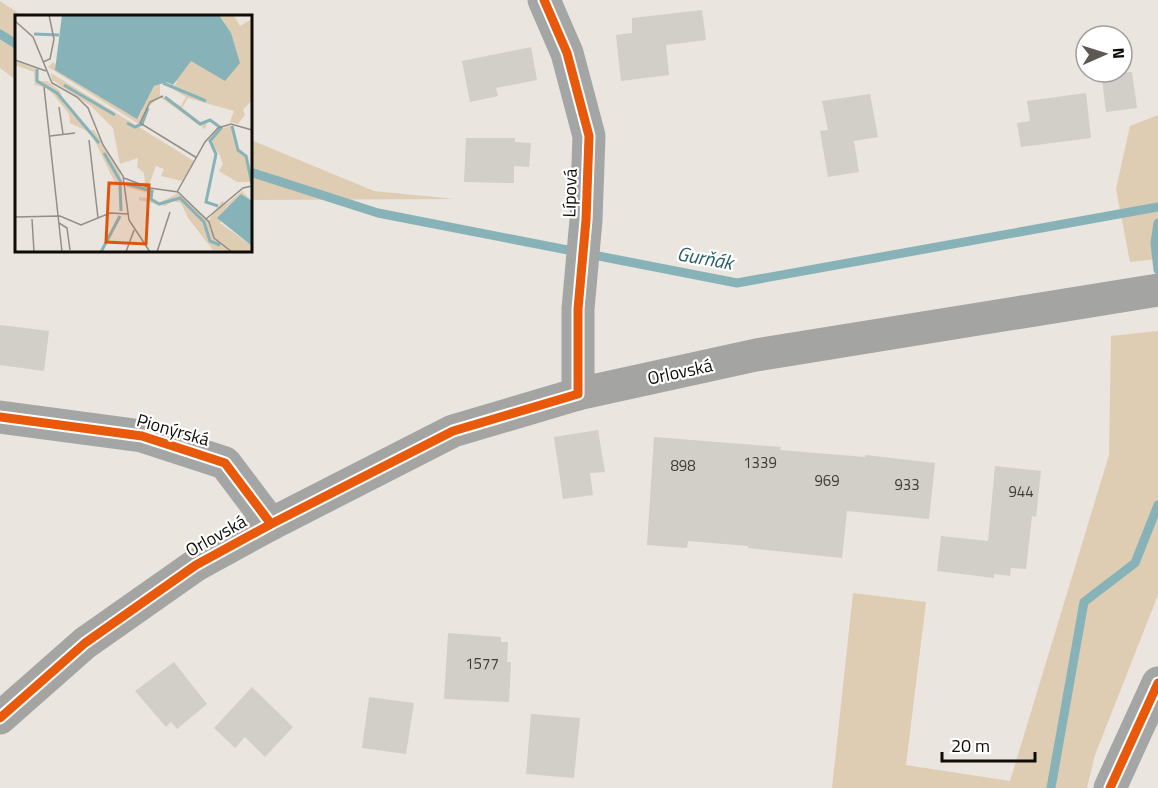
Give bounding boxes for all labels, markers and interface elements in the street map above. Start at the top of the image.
inset map [15,15,252,252]
north arrow [1074,24,1134,84]
text: N [1107,47,1131,59]
street label: Lípová [555,168,584,218]
water label: Gurňák [675,237,738,278]
street label: Orlovská [645,351,715,392]
street label: Pionýrská [134,406,213,453]
house number: 1339 [743,451,777,474]
house number: 898 [670,454,696,477]
house number: 969 [814,469,840,492]
house number: 933 [894,473,920,496]
house number: 944 [1008,480,1034,503]
street label: Orlovská [180,508,251,563]
house number: 1577 [465,652,499,675]
scale bar [942,725,1035,763]
text: 20 m [951,732,990,759]

